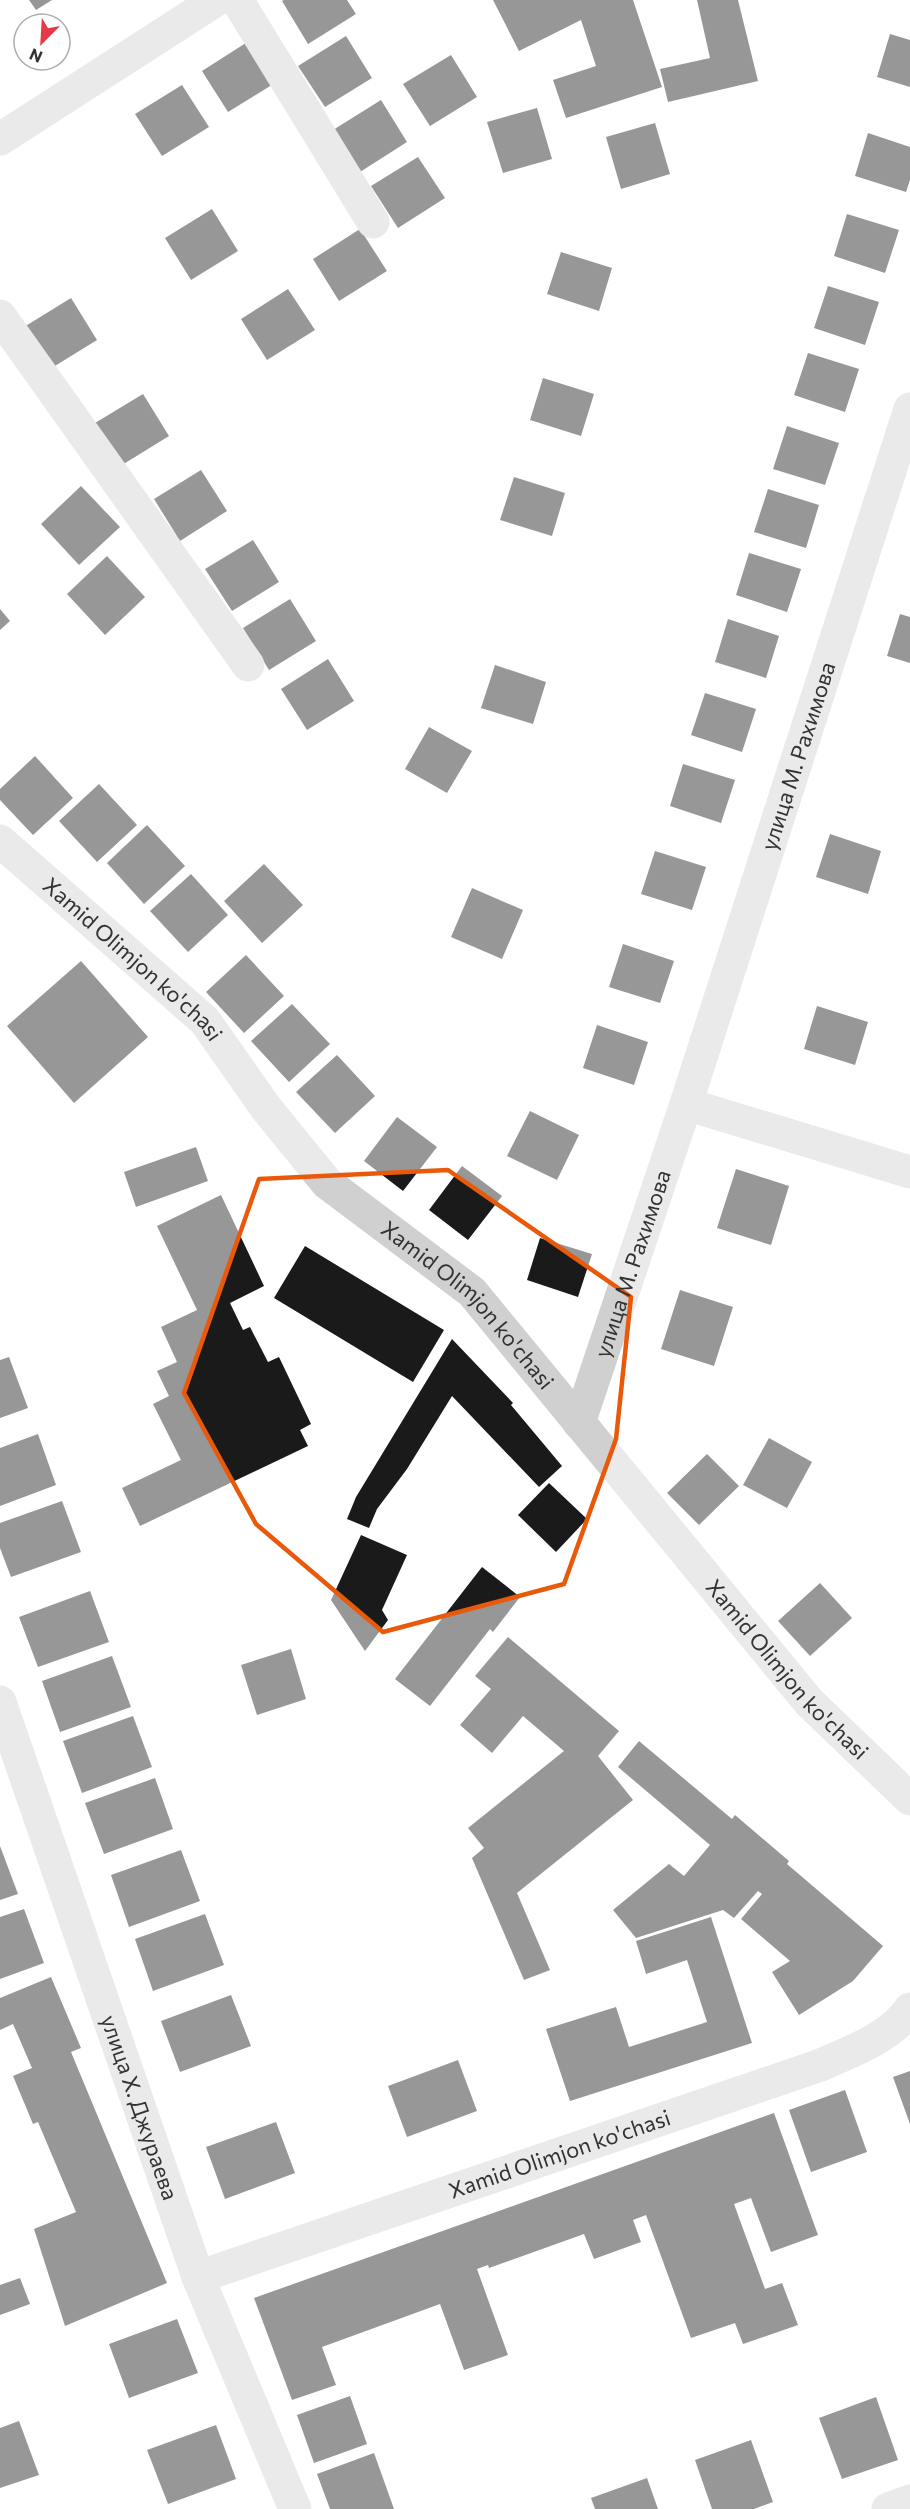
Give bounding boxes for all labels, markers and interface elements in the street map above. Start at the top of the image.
north arrow [12,12,72,72]
text: N [26,45,45,67]
street label: улица М. Рахимова [755,658,841,854]
street label: Xamid Olimjon ko'chasi [38,871,229,1046]
street label: улица М. Рахимова [588,1166,676,1361]
street label: Xamid Olimjon ko'chasi [376,1215,560,1394]
street label: Xamid Olimjon ko'chasi [701,1573,874,1765]
street label: улица Х. Джураева [96,2011,184,2204]
street label: Xamid Olimjon ko'chasi [445,2103,674,2204]

